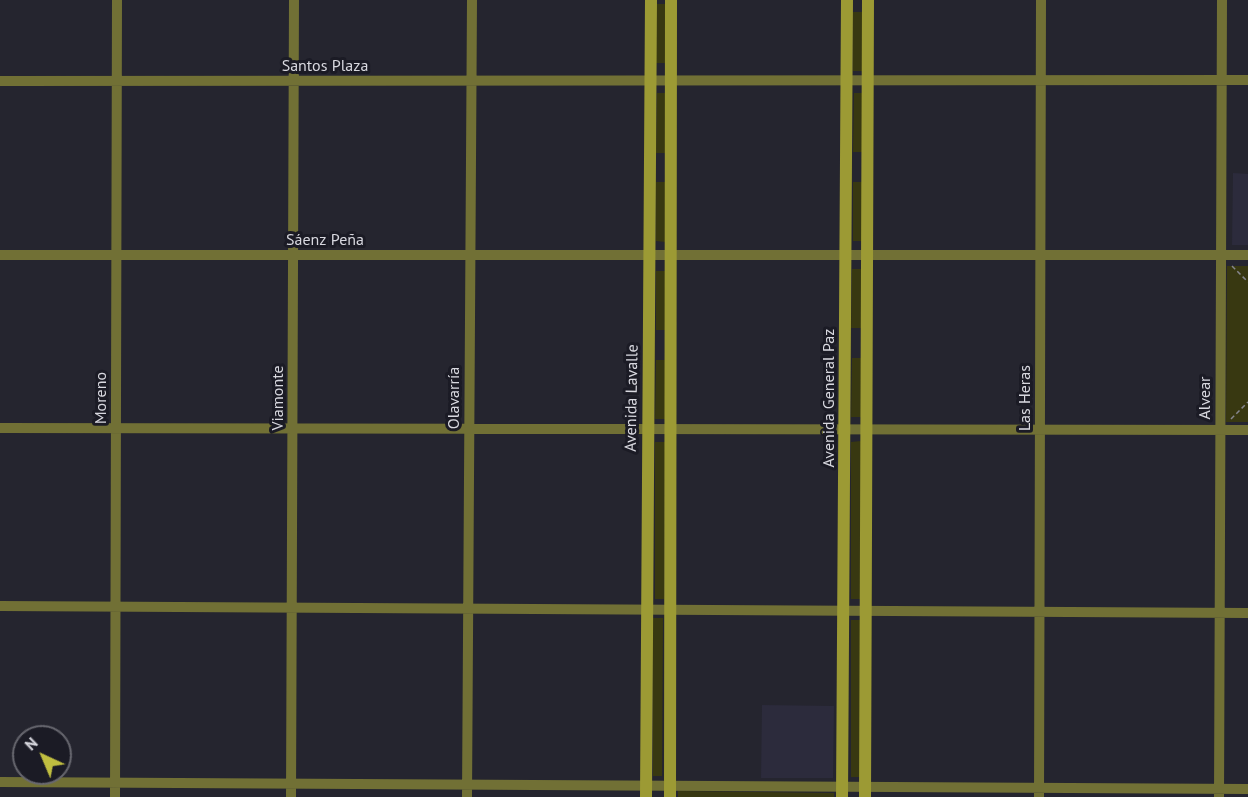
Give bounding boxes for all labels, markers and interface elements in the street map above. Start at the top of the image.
street label: Santos Plaza [282,56,368,76]
street label: Sáenz Peña [286,230,364,250]
street label: Avenida General Paz [819,329,839,467]
street label: Avenida Lavalle [621,344,643,452]
street label: Viamonte [268,365,288,431]
street label: Las Heras [1015,365,1035,431]
street label: Olavarría [444,367,464,429]
street label: Moreno [91,372,111,424]
street label: Alvear [1195,376,1215,420]
north arrow [12,725,72,785]
text: N [20,733,42,754]

